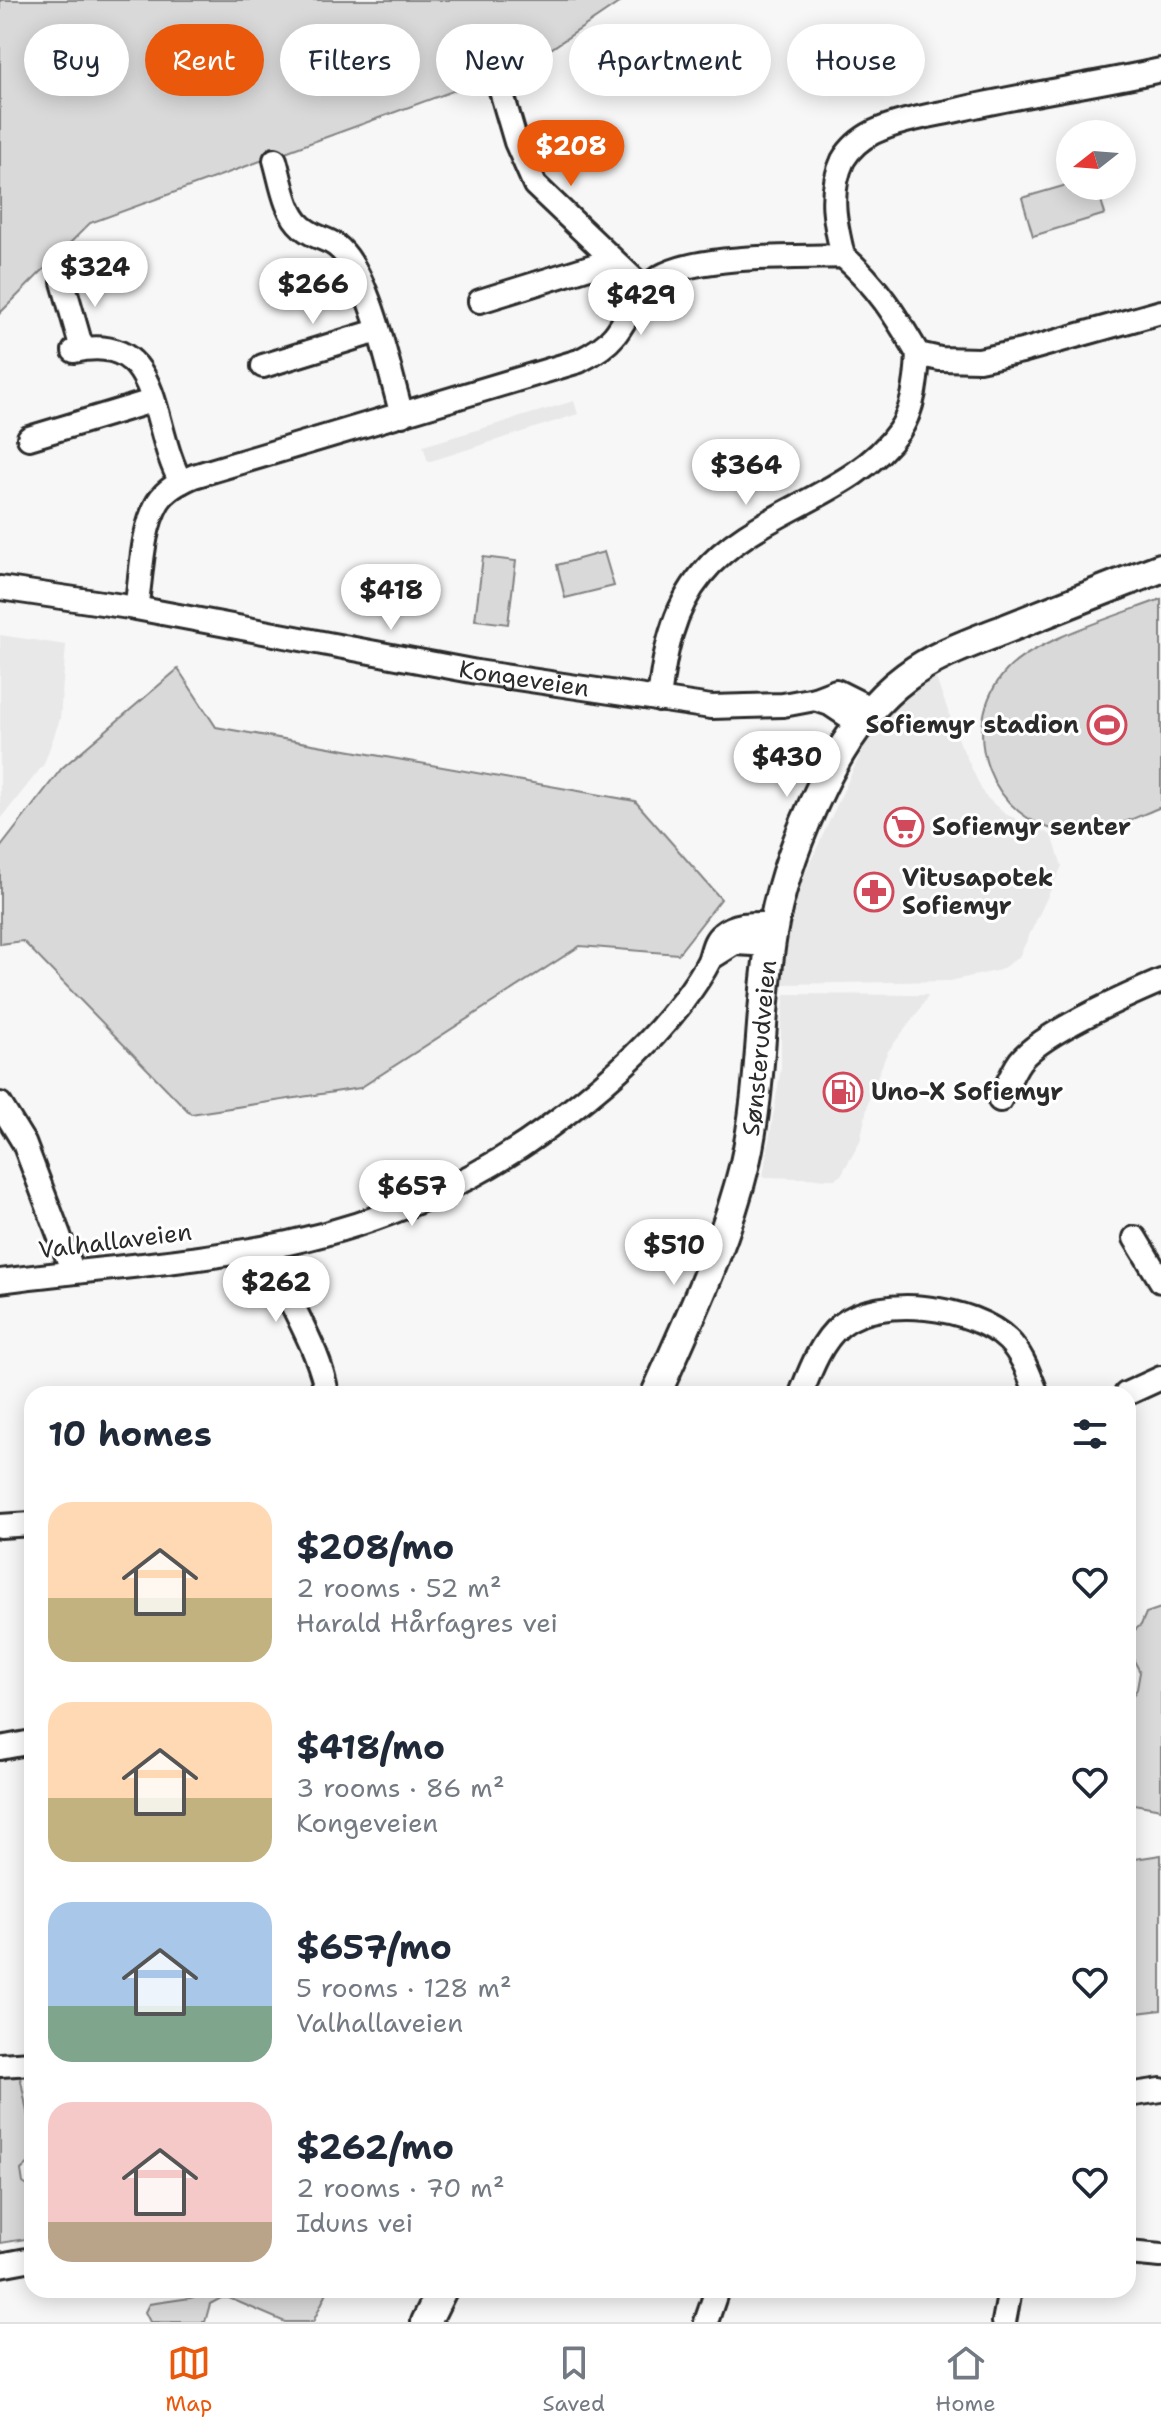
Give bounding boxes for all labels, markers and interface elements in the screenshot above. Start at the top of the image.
chip: Buy [24,24,129,96]
chip: Rent [145,24,264,96]
chip: Filters [280,24,420,96]
chip: New [436,24,553,96]
chip: Apartment [569,24,771,96]
chip: House [787,24,925,96]
pin: $208 [524,120,618,188]
north arrow [1056,120,1136,200]
map controls [1056,120,1136,200]
text: $208 [535,128,607,163]
pin: $324 [48,241,142,309]
text: $324 [60,249,130,284]
pin: $266 [266,258,360,326]
text: $266 [277,266,349,301]
pin: $429 [594,269,688,337]
text: $429 [606,277,676,312]
pin: $364 [699,439,793,507]
text: $364 [710,447,782,482]
pin: $418 [344,564,438,632]
text: $418 [359,572,423,607]
street label: Kongeveien [456,653,591,705]
sports icon: Sofiemyr stadion [1086,704,1128,746]
place label: Sofiemyr stadion [866,709,1079,741]
pin: $430 [740,731,834,799]
text: $430 [752,739,822,774]
supermarket icon: Sofiemyr senter [883,806,925,848]
place label: Sofiemyr senter [932,811,1131,843]
place label: Vitusapotek Sofiemyr [902,862,1053,922]
pharmacy icon: Vitusapotek Sofiemyr [853,871,895,913]
street label: Sønsterudveien [735,958,784,1138]
fuel station icon: Uno-X Sofiemyr [822,1071,864,1113]
place label: Uno-X Sofiemyr [871,1076,1063,1108]
pin: $657 [365,1160,459,1228]
text: $657 [377,1168,447,1203]
street label: Valhallaveien [37,1216,193,1266]
pin: $510 [627,1219,721,1287]
text: $510 [643,1227,705,1262]
pin: $262 [229,1256,323,1324]
text: $262 [241,1264,311,1299]
text: 10 homes [48,1411,212,1457]
icon: filters [1068,1412,1112,1456]
text: $208/mo [296,1524,454,1570]
icon: home [112,1534,208,1630]
icon: heart [1068,1560,1112,1604]
text: 2 rooms · 52 m² [296,1570,502,1605]
text: Harald Hårfagres vei [296,1605,558,1640]
text: $418/mo [296,1724,445,1770]
icon: home [112,1734,208,1830]
icon: heart [1068,1760,1112,1804]
text: 3 rooms · 86 m² [296,1770,505,1805]
text: Kongeveien [296,1805,438,1840]
text: $657/mo [296,1924,452,1970]
icon: home [112,1934,208,2030]
icon: heart [1068,1960,1112,2004]
text: 5 rooms · 128 m² [296,1970,512,2005]
text: Valhallaveien [296,2005,463,2040]
text: $262/mo [296,2124,454,2170]
icon: home [112,2134,208,2230]
icon: heart [1068,2160,1112,2204]
text: 2 rooms · 70 m² [296,2170,505,2205]
text: Iduns vei [296,2205,413,2240]
tab: Map [165,2341,212,2418]
tab: Saved [543,2341,605,2418]
tab: Home [935,2341,996,2418]

